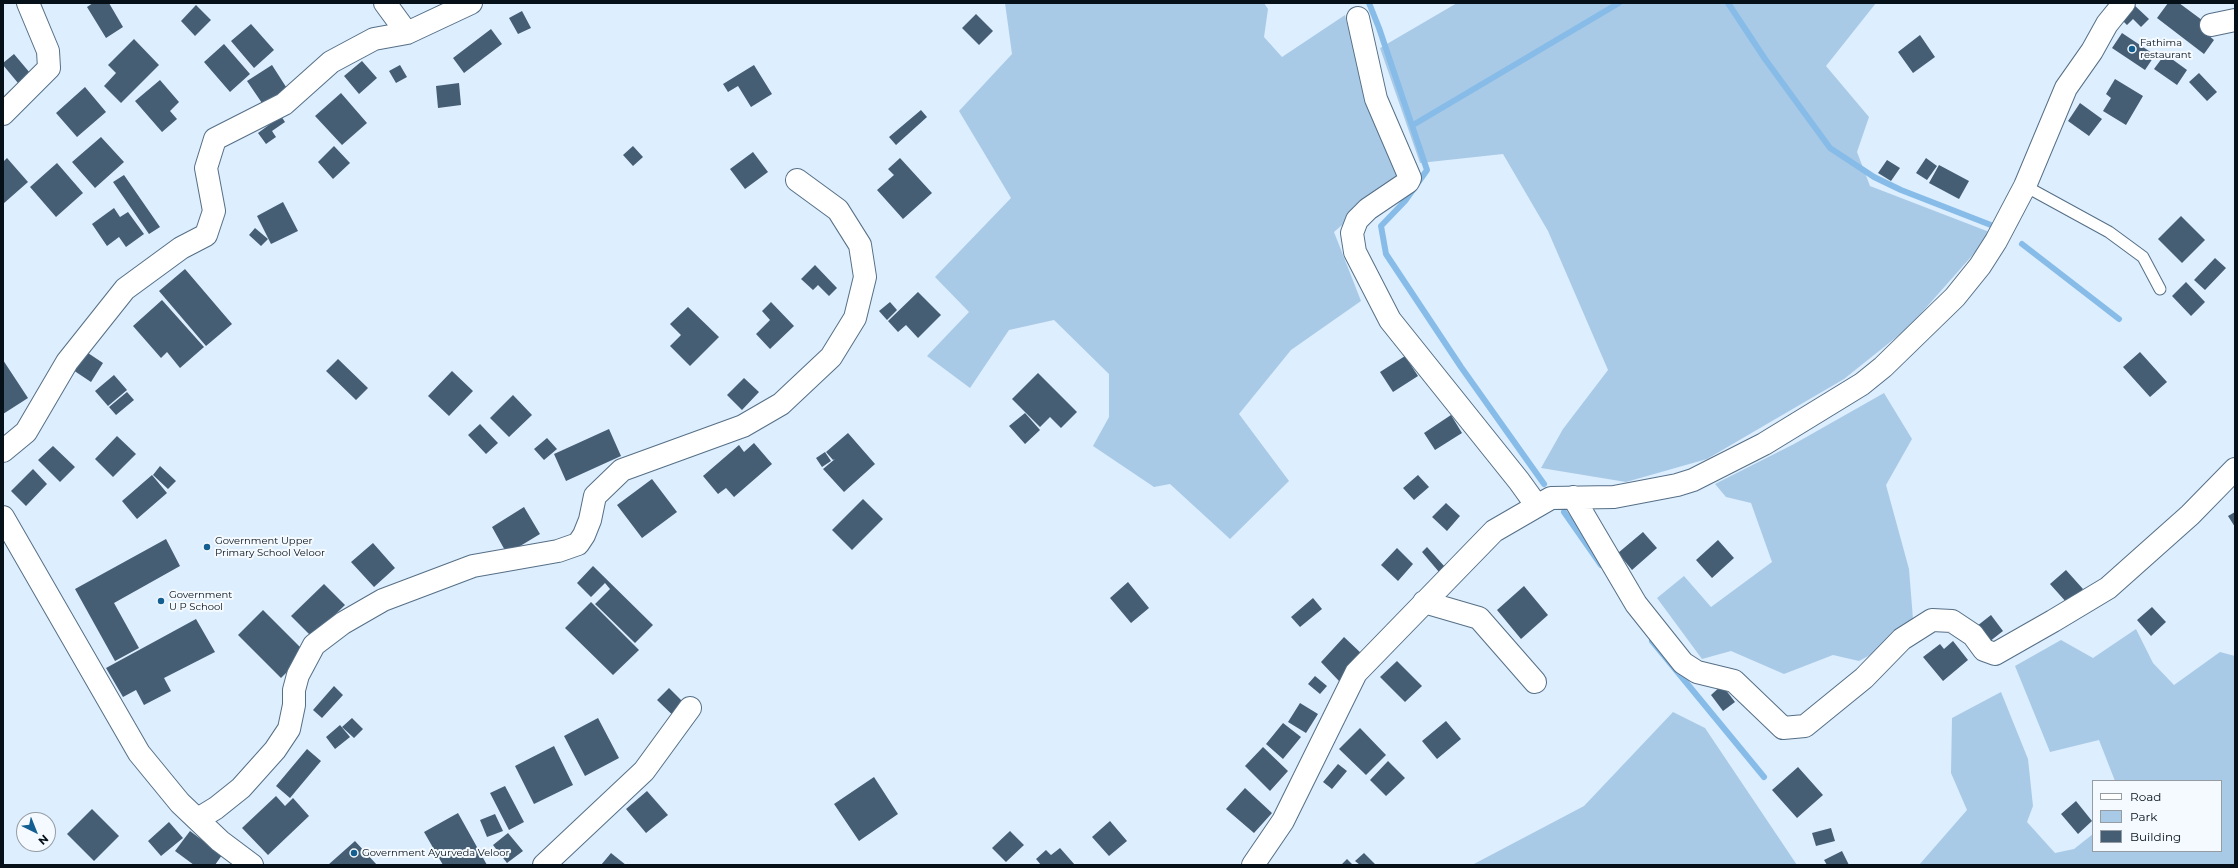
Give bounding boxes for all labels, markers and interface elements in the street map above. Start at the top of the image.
place label: Fathima restaurant [2140,37,2192,60]
marker: Fathima restaurant [2127,44,2137,54]
place label: Government Upper Primary School Veloor [215,535,325,558]
marker: Government Upper Primary School Veloor [202,542,212,552]
place label: Government U P School [169,589,232,612]
marker: Government U P School [156,596,166,606]
legend [2092,780,2222,852]
text: Road [2130,789,2161,804]
text: Park [2130,809,2157,824]
north arrow [16,812,56,852]
text: Building [2130,829,2181,844]
text: N [35,832,52,848]
place label: Government Ayurveda Veloor [362,847,510,859]
marker: Government Ayurveda Veloor [349,848,359,858]

